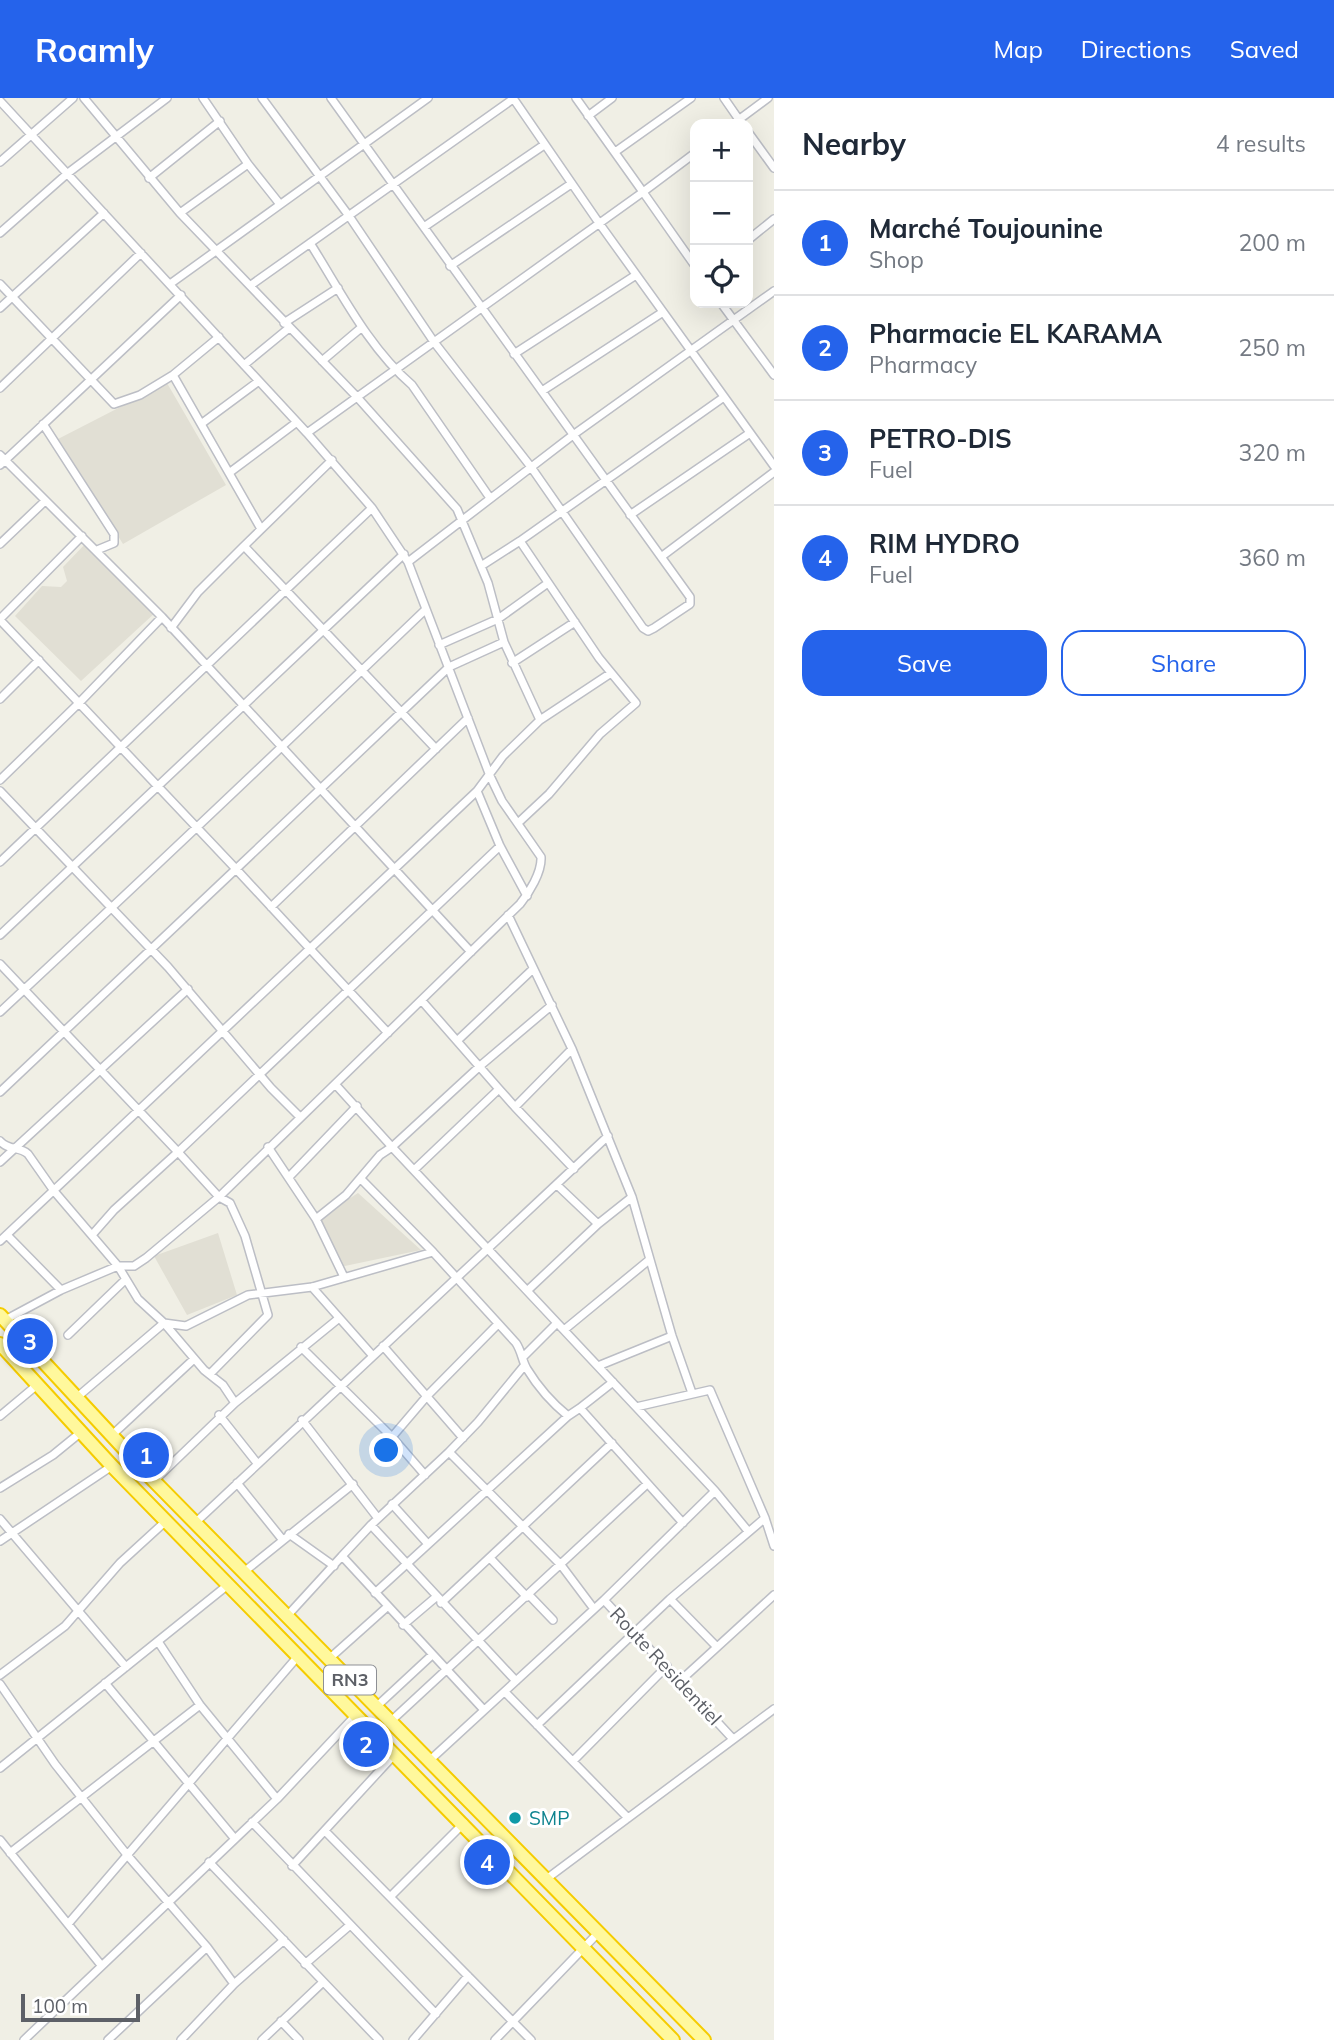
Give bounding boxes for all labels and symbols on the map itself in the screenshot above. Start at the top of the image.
pin: 3 [7,1315,53,1367]
pin: 1 [123,1429,169,1481]
your location [369,1433,403,1467]
street label: Route Residentiel [605,1602,727,1730]
road number: RN3 [324,1666,376,1694]
pin: 2 [343,1718,389,1770]
place label: SMP [529,1806,570,1830]
marker: SMP [507,1810,523,1826]
pin: 4 [464,1836,510,1888]
scale bar [21,1991,140,2023]

